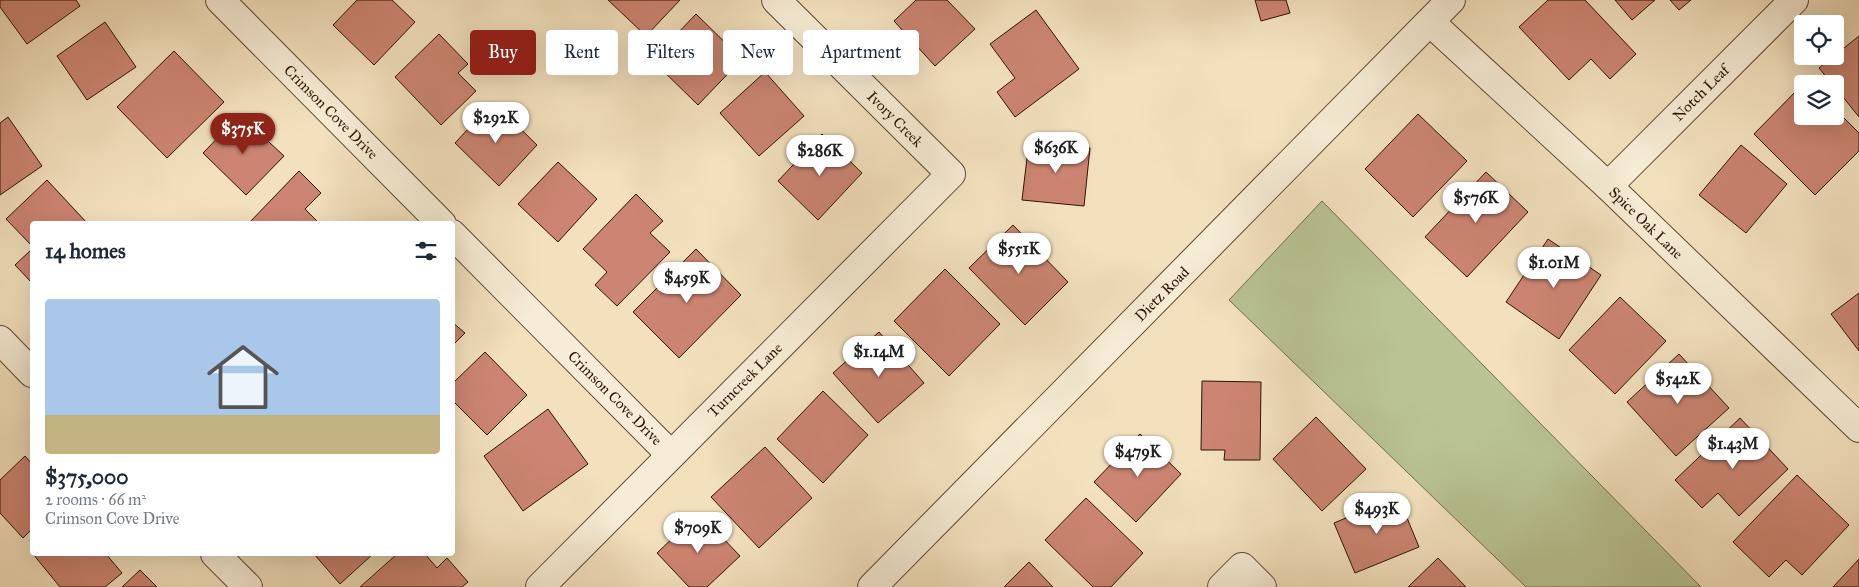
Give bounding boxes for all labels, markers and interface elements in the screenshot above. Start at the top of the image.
map controls [1794,15,1844,125]
button: locate [1794,15,1844,65]
chip: Buy [470,30,536,75]
chip: Rent [546,30,618,75]
chip: Filters [628,30,713,75]
chip: New [723,30,793,75]
chip: Apartment [803,30,919,75]
street label: Notch Leaf [1669,59,1735,125]
street label: Crimson Cove Drive [280,61,382,163]
button: layers [1794,75,1844,125]
street label: Ivory Creek [863,87,927,151]
pin: $292K [461,102,531,144]
text: $292K [473,108,519,127]
pin: $375K [208,112,278,155]
text: $375K [221,119,265,138]
pin: $636K [1021,132,1091,174]
pin: $286K [785,134,855,177]
text: $636K [1034,138,1078,157]
text: $286K [797,141,843,160]
pin: $576K [1441,182,1511,224]
street label: Spice Oak Lane [1605,183,1687,263]
text: $576K [1453,188,1499,207]
pin: $551K [984,232,1054,275]
icon: filters [412,237,440,265]
text: 14 homes [45,238,126,264]
text: $551K [998,239,1040,258]
pin: $1.01M [1513,246,1595,289]
text: $1.01M [1528,253,1580,272]
pin: $459K [652,262,722,304]
street label: Dietz Road [1131,263,1193,325]
text: $459K [664,268,710,287]
icon: home [198,332,288,422]
pin: $1.14M [838,336,920,378]
street label: Turncreek Lane [704,339,786,421]
text: $1.14M [854,342,904,361]
street label: Crimson Cove Drive [564,347,666,449]
pin: $542K [1643,362,1713,405]
text: $542K [1656,369,1700,388]
pin: $1.43M [1692,428,1774,470]
text: $1.43M [1707,434,1759,453]
pin: $479K [1103,436,1173,478]
text: $479K [1115,442,1161,461]
text: $375,000 [45,464,129,490]
text: 2 rooms · 66 m² [45,490,146,509]
pin: $493K [1342,492,1412,535]
text: $493K [1355,499,1399,518]
text: Crimson Cove Drive [45,509,179,528]
pin: $709K [663,512,733,554]
text: $709K [674,518,722,537]

